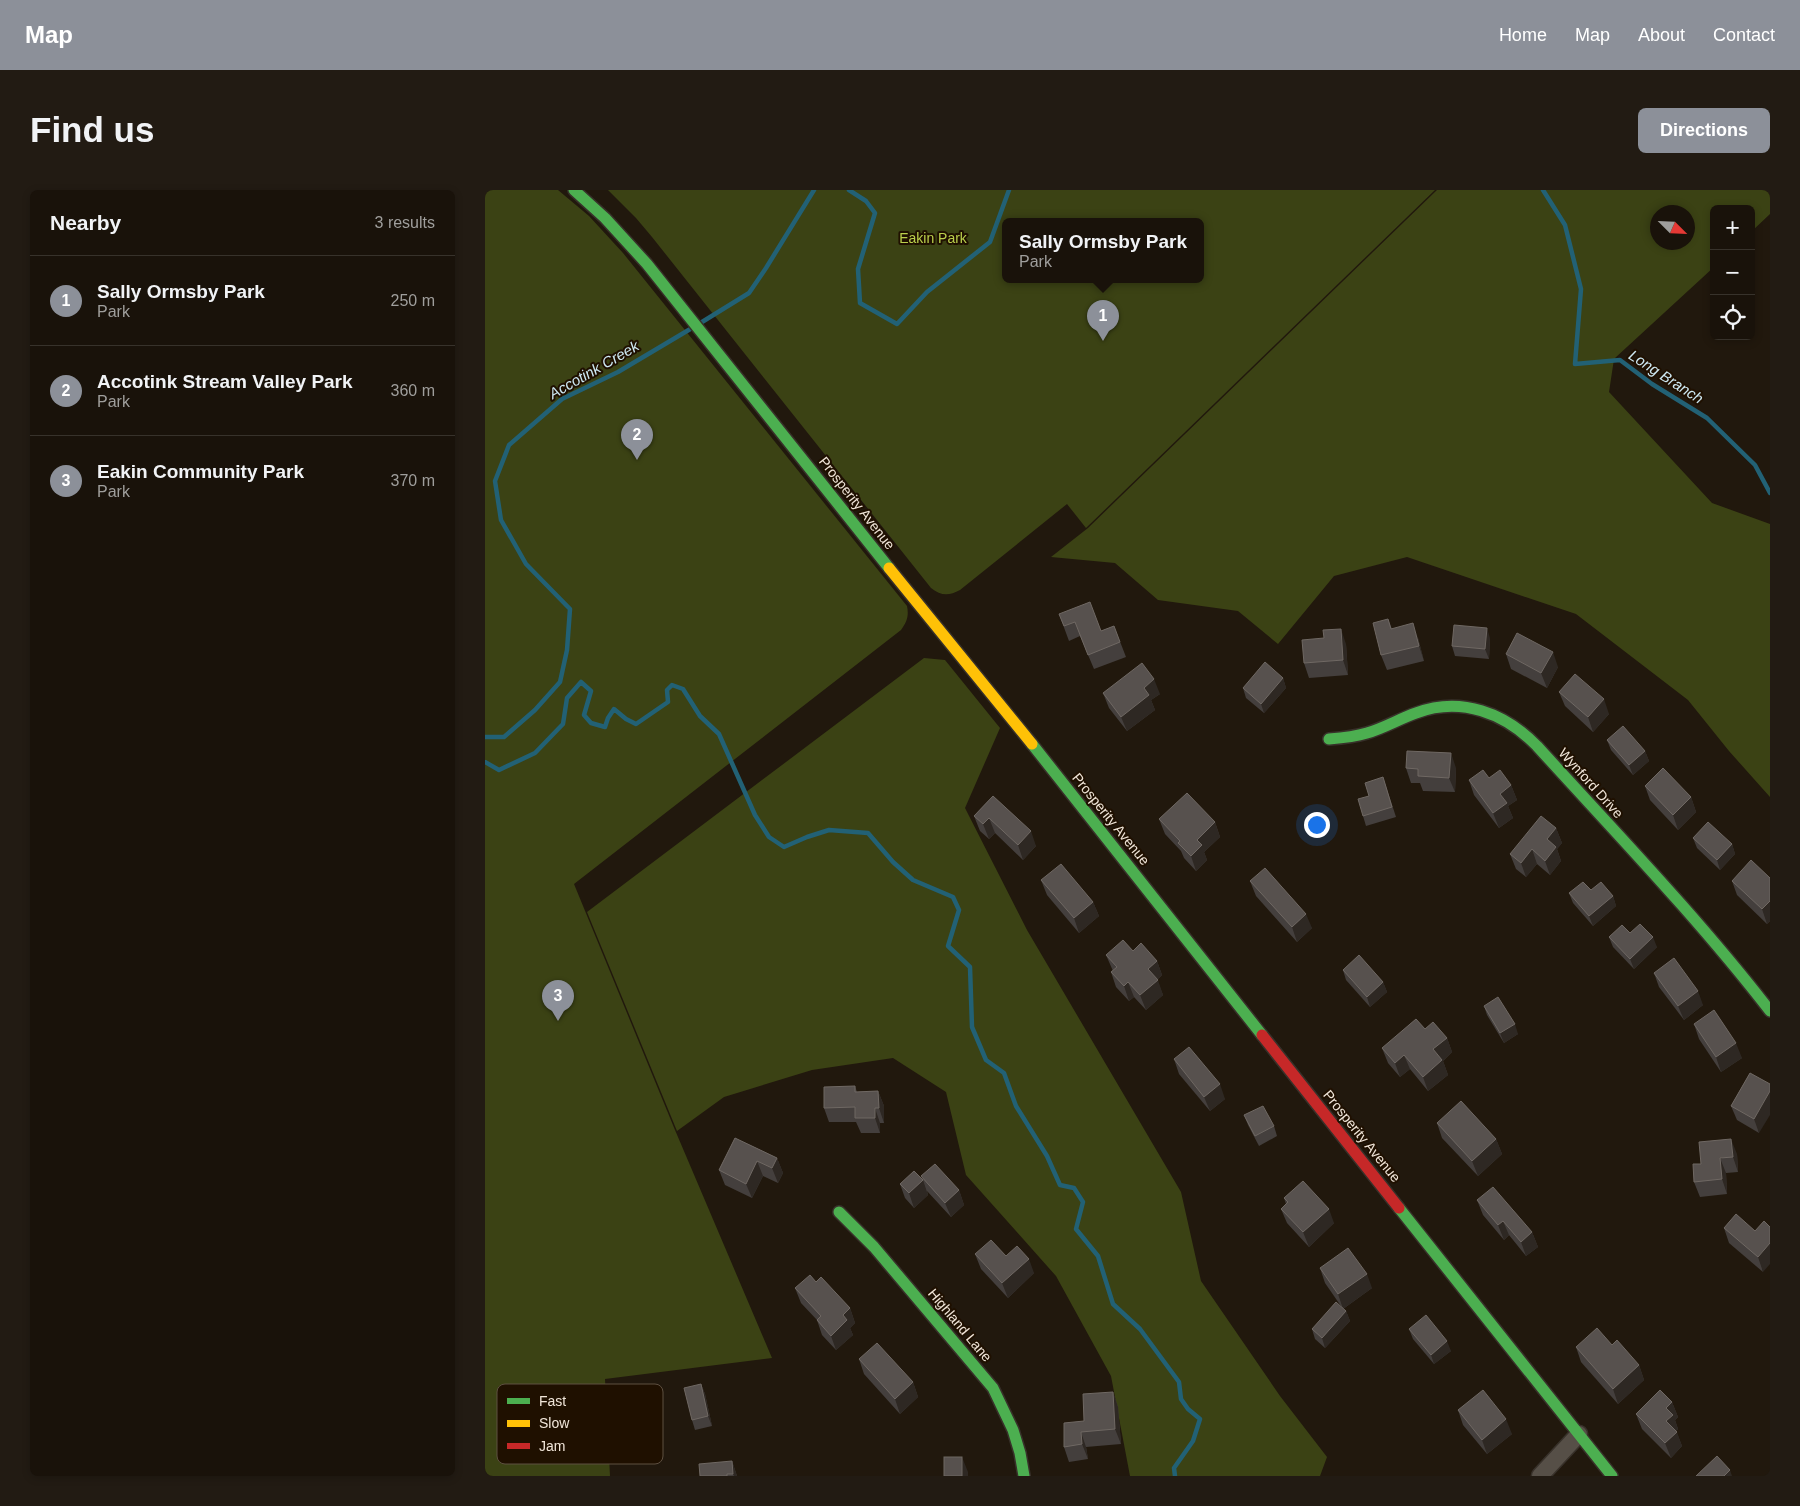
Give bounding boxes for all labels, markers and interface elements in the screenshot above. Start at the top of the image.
text: Map [25,21,73,48]
text: Home [1499,25,1547,45]
text: Map [1575,25,1610,45]
text: About [1638,25,1685,45]
text: Contact [1713,25,1775,45]
button: Directions [1638,108,1770,153]
text: Find us [30,110,154,149]
north arrow [1650,205,1695,250]
map controls [1710,205,1755,340]
button: + [1710,205,1755,250]
text: Nearby [50,211,121,234]
text: 3 results [375,214,435,231]
popup [1002,218,1204,283]
park label: Eakin Park [899,230,968,246]
text: Sally Ormsby Park [1019,231,1187,252]
button: − [1710,250,1755,295]
text: Park [1019,253,1052,270]
text: Sally Ormsby Park [97,281,265,302]
text: 1 [62,292,70,309]
text: 250 m [391,292,435,309]
button: locate [1710,295,1755,340]
pin: 1 [1087,300,1119,341]
text: Park [97,303,130,320]
water label: Accotink Creek [545,336,643,403]
water label: Long Branch [1626,346,1707,407]
text: Accotink Stream Valley Park [97,371,353,392]
text: 2 [62,382,70,399]
text: 360 m [391,382,435,399]
text: Park [97,393,130,410]
pin: 2 [621,419,653,460]
street label: Prosperity Avenue [816,453,898,553]
text: Eakin Community Park [97,461,304,482]
text: 3 [62,472,70,489]
text: 370 m [391,472,435,489]
text: Park [97,483,130,500]
street label: Wynford Drive [1555,745,1627,821]
street label: Prosperity Avenue [1069,770,1153,868]
your location [1304,812,1330,838]
pin: 3 [542,980,574,1021]
street label: Prosperity Avenue [1320,1087,1404,1185]
street label: Highland Lane [925,1285,995,1365]
legend [497,1384,663,1464]
text: Fast [539,1393,566,1409]
text: Slow [539,1415,570,1431]
text: Jam [539,1438,565,1454]

